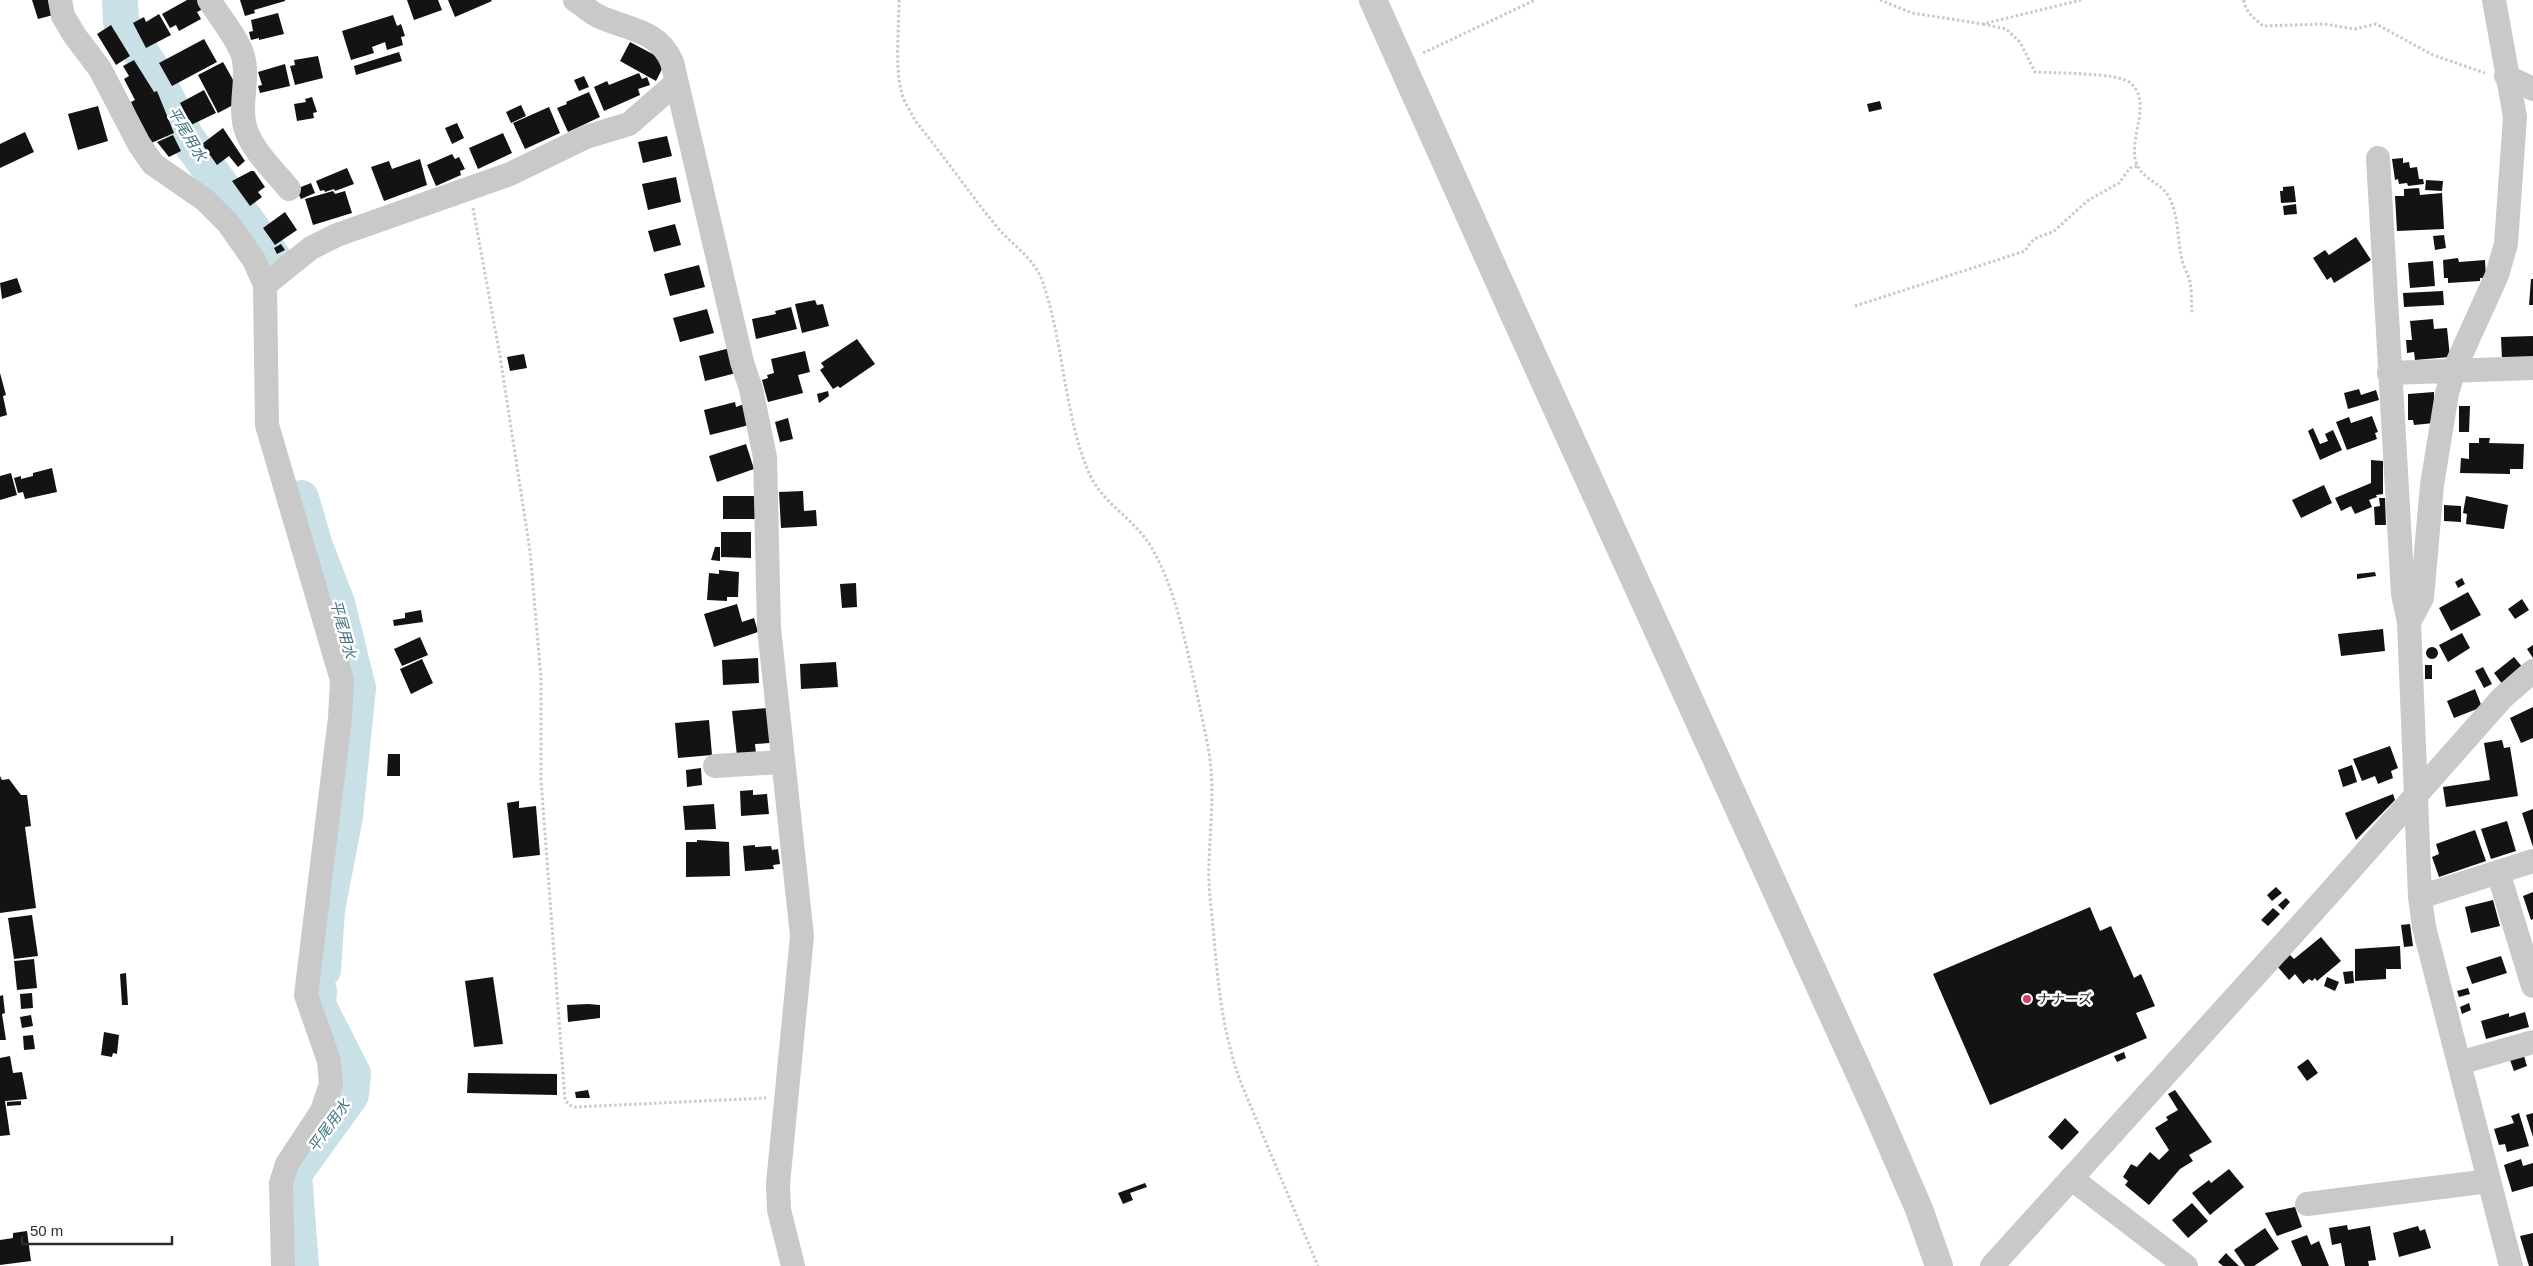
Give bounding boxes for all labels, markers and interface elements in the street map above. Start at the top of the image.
water label: 平尾用水 [165,104,211,166]
water label: 平尾用水 [328,598,360,662]
place label: ナナーズ [2037,991,2092,1007]
marker: ナナーズ [2021,993,2033,1005]
water label: 平尾用水 [304,1095,354,1155]
scale bar [22,1214,172,1246]
text: 50 m [30,1222,63,1239]

